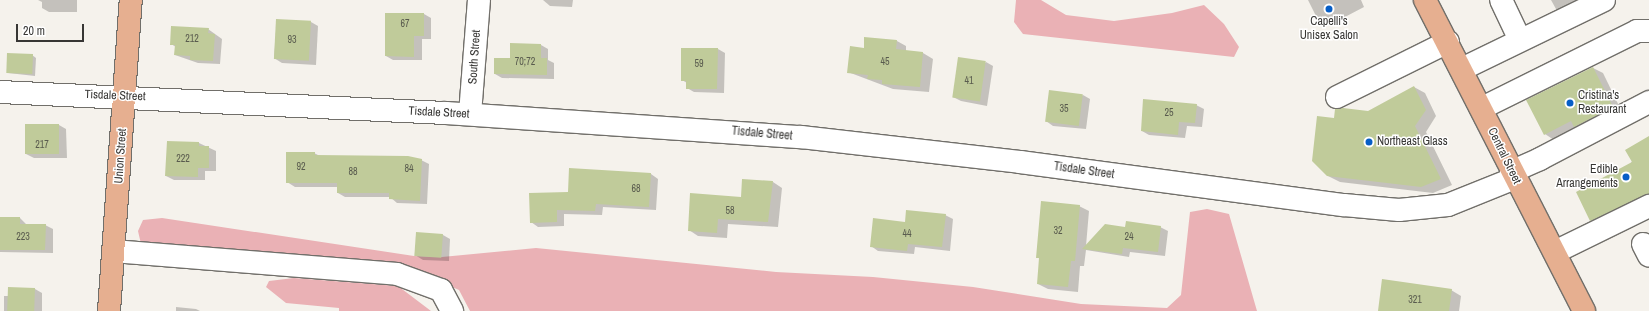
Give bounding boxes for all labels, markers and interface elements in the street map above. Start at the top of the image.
marker: Capelli's Unisex Salon [1324,4,1334,14]
place label: Capelli's Unisex Salon [1300,15,1358,43]
scale bar [18,16,86,42]
house number: 67 [400,18,410,30]
text: 20 m [23,23,45,39]
street label: South Street [466,29,484,85]
house number: 212 [185,33,199,45]
house number: 93 [287,34,297,46]
house number: 70;72 [515,56,535,68]
house number: 45 [880,56,890,68]
house number: 59 [694,58,704,70]
house number: 41 [964,75,974,87]
street label: Tisdale Street [84,88,146,104]
place label: Cristina's Restaurant [1578,89,1626,117]
marker: Cristina's Restaurant [1565,98,1575,108]
house number: 35 [1059,103,1069,115]
street label: Tisdale Street [408,104,470,122]
house number: 25 [1164,107,1174,119]
street label: Tisdale Street [731,124,793,144]
street label: Central Street [1484,126,1524,186]
street label: Union Street [112,128,130,184]
place label: Northeast Glass [1377,135,1448,149]
marker: Northeast Glass [1364,137,1374,147]
house number: 217 [35,139,49,151]
house number: 222 [176,153,190,165]
street label: Tisdale Street [1053,160,1115,182]
house number: 92 [296,161,306,173]
house number: 84 [404,163,414,175]
place label: Edible Arrangements [1556,163,1618,191]
house number: 88 [348,166,358,178]
marker: Edible Arrangements [1621,172,1631,182]
house number: 68 [631,183,641,195]
house number: 58 [725,205,735,217]
house number: 32 [1053,225,1063,237]
house number: 44 [902,228,912,240]
house number: 223 [16,231,30,243]
house number: 24 [1124,231,1134,243]
house number: 321 [1408,294,1422,306]

